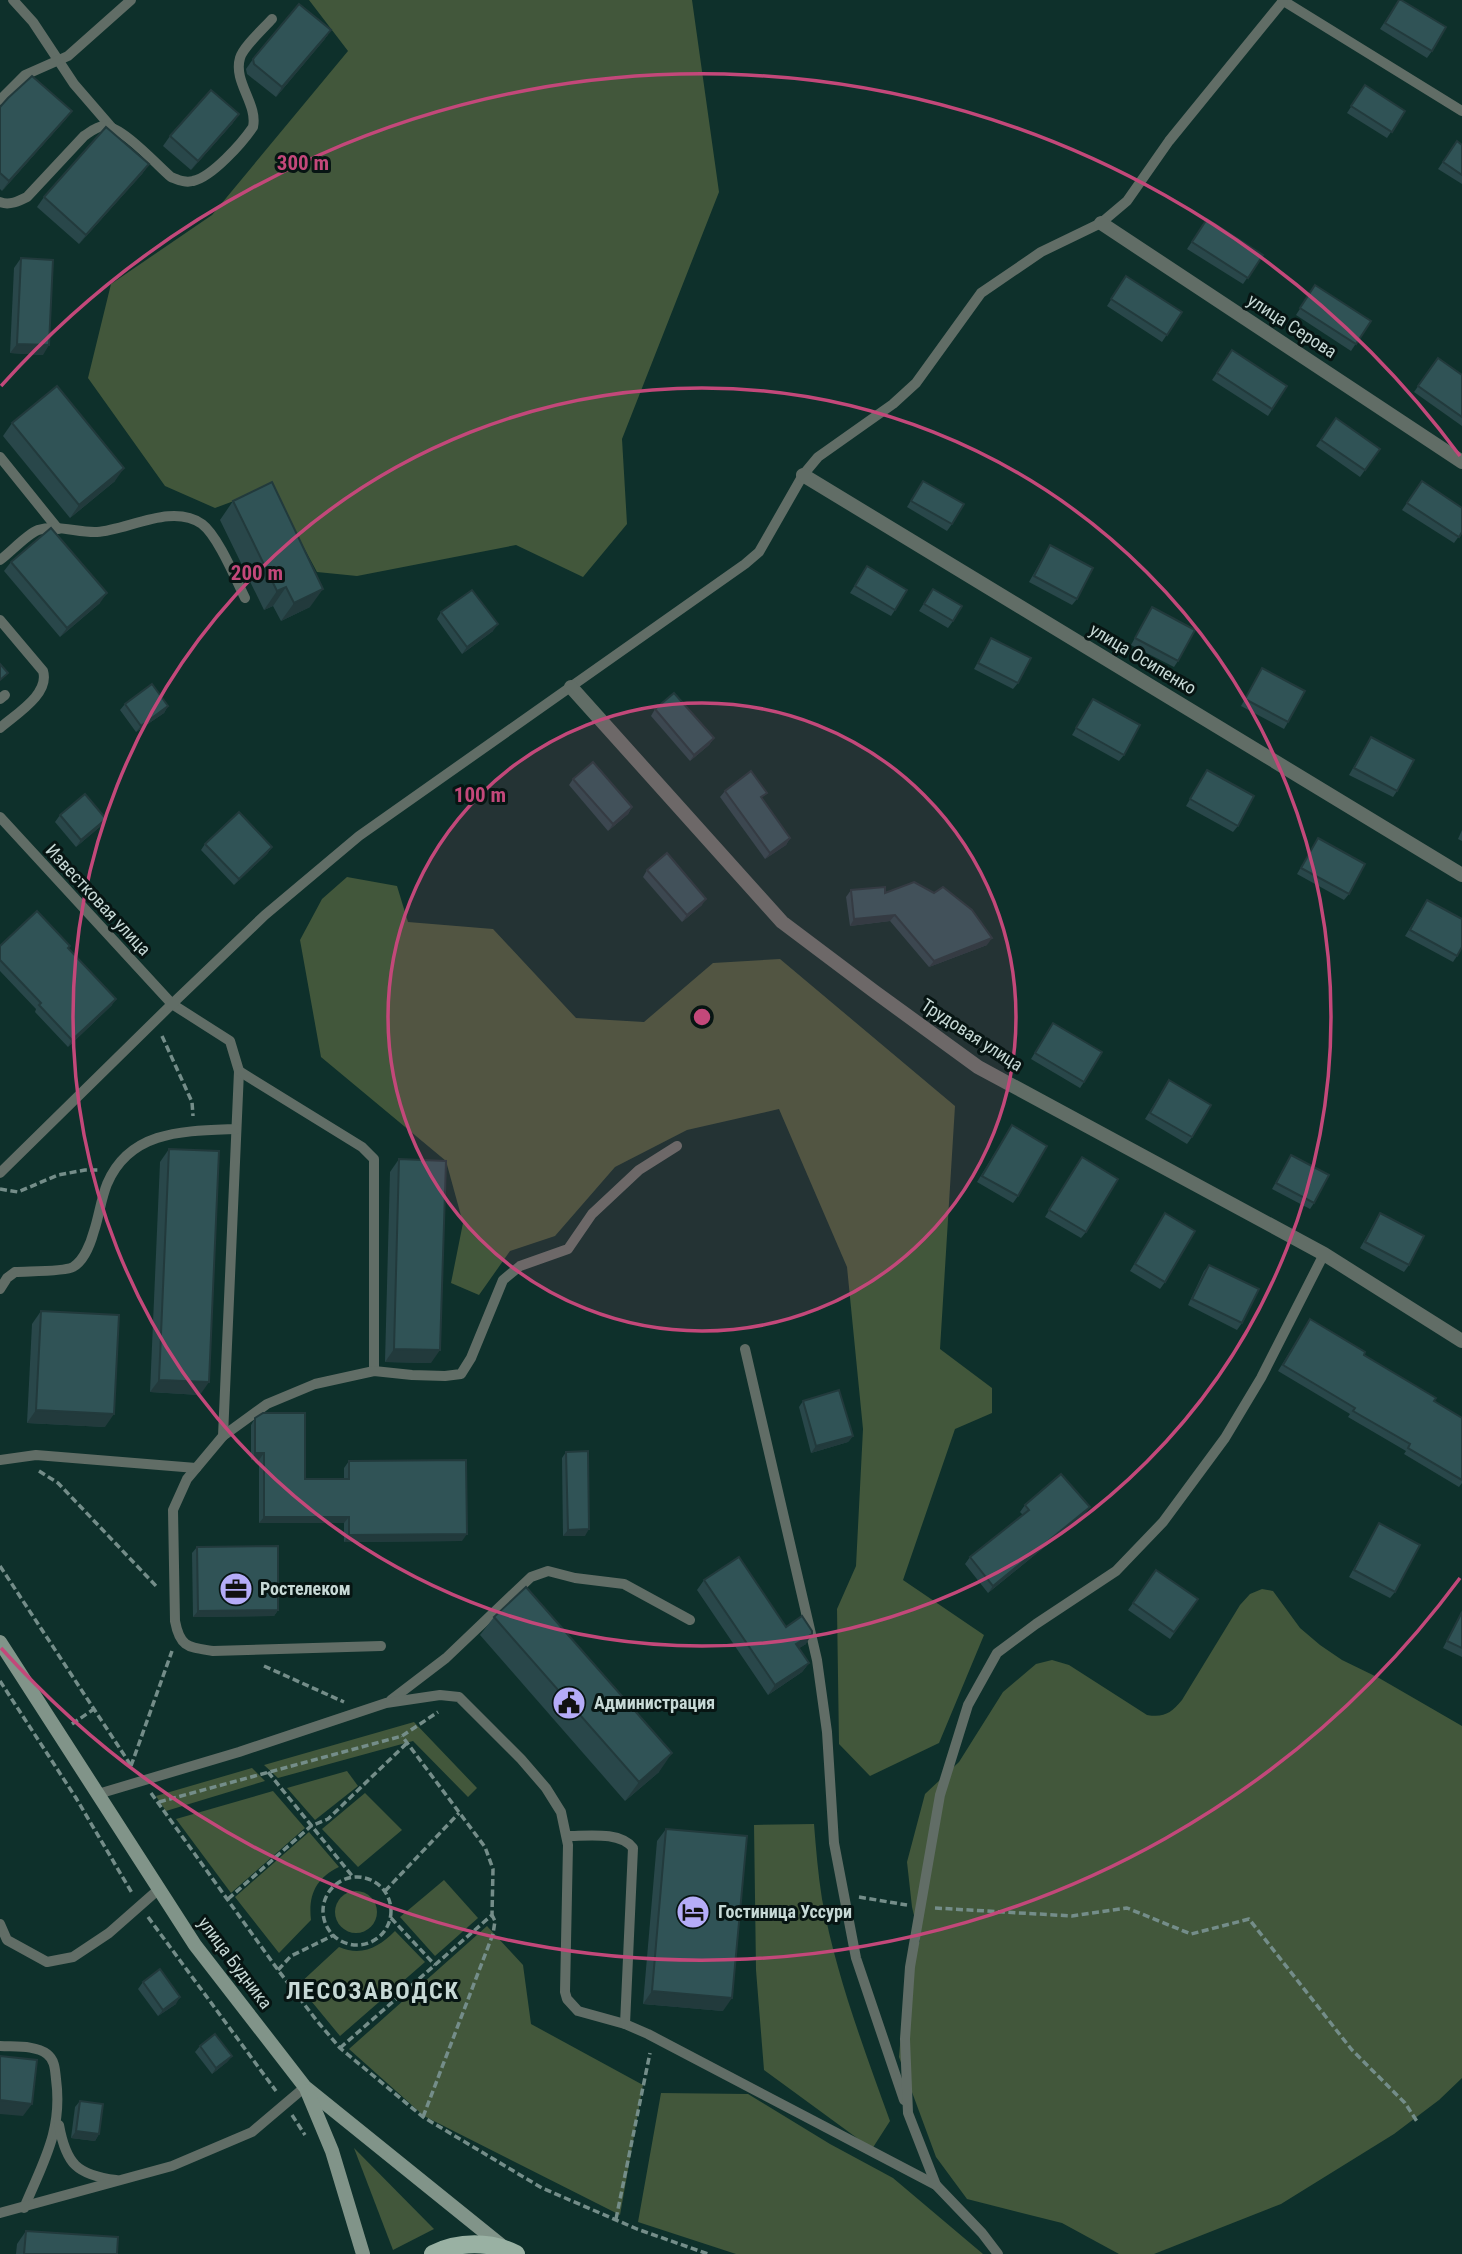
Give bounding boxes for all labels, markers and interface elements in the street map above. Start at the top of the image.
text: 300 m [277,151,329,175]
street label: улица Серова [1244,289,1341,362]
text: 200 m [231,561,283,585]
street label: улица Осипенко [1086,619,1200,699]
text: 100 m [454,783,506,807]
street label: Известковая улица [42,840,155,960]
street label: Трудовая улица [918,994,1027,1075]
centre of rings [690,1005,714,1029]
office icon: Ростелеком [217,1570,255,1608]
place label: Ростелеком [260,1578,351,1599]
public building icon: Администрация [550,1684,588,1722]
place label: Администрация [594,1692,715,1713]
hotel icon: Гостиница Уссури [674,1893,712,1931]
place label: Гостиница Уссури [718,1901,852,1922]
street label: улица Будника [194,1913,277,2013]
district label: ЛЕСОЗАВОДСК [286,1977,460,2005]

